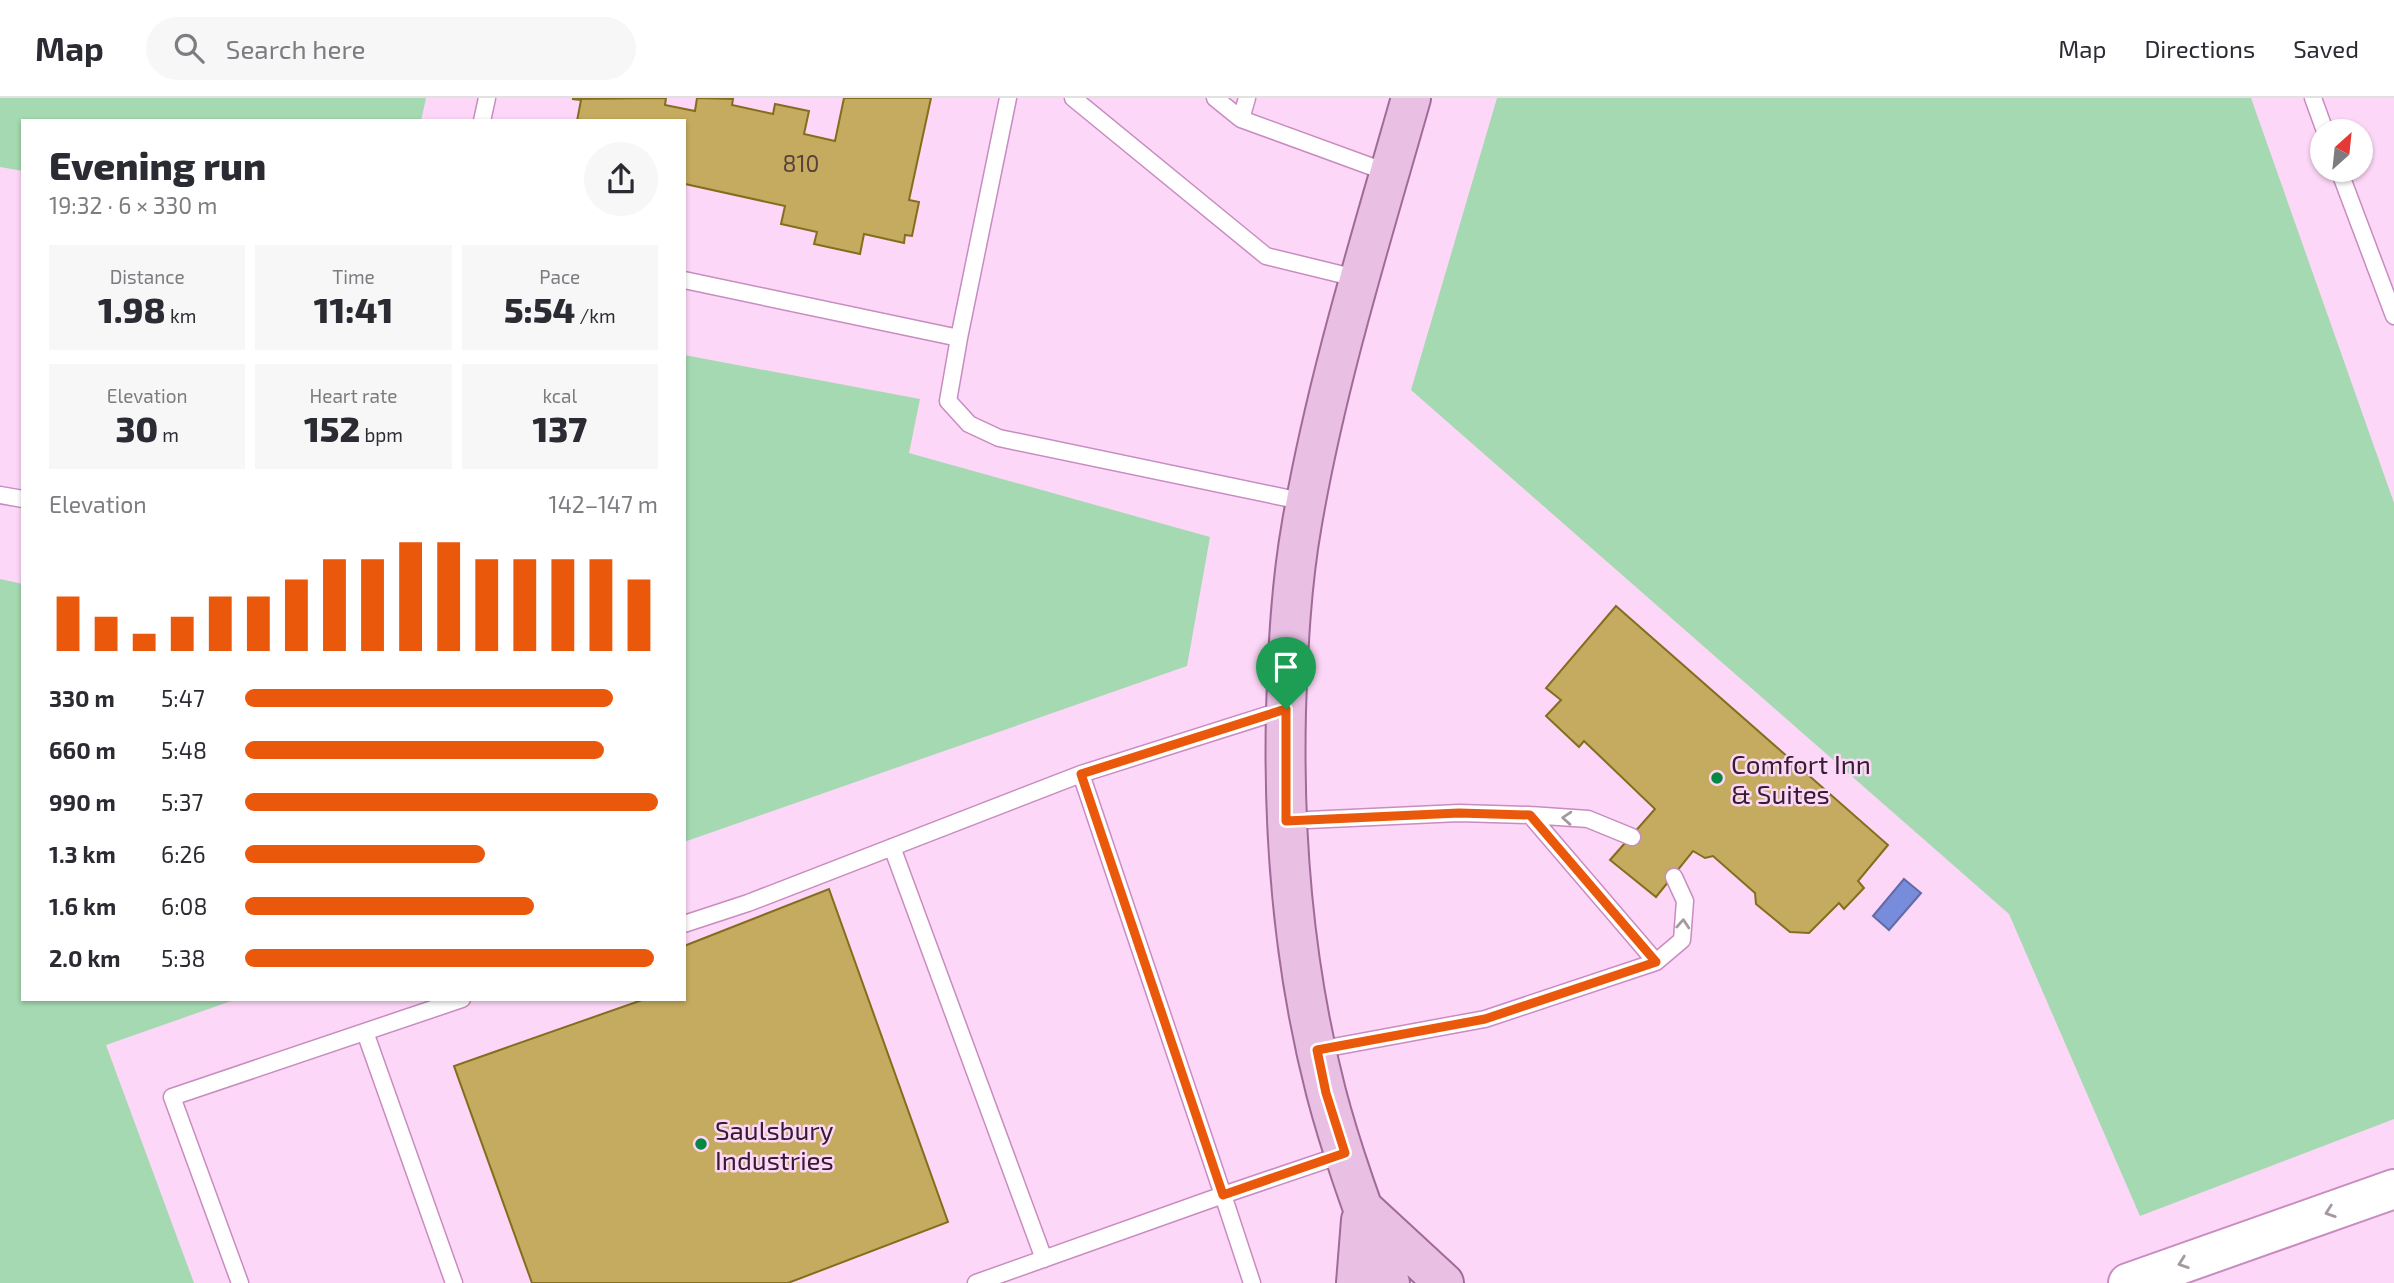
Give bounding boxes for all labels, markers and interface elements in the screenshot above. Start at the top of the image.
search box [146,17,636,80]
text: Map [35,28,104,68]
icon: search [170,29,208,67]
text: Search here [226,33,365,64]
text: Map [2058,34,2106,63]
text: Directions [2144,34,2255,63]
text: Saved [2293,34,2359,63]
north arrow [2310,119,2373,182]
map controls [2310,119,2373,182]
text: Evening run [49,142,266,188]
button: share [584,142,658,216]
house number: 810 [783,149,819,177]
text: 19:32 · 6 × 330 m [49,191,217,219]
text: Distance [110,265,185,288]
text: Time [332,265,375,288]
text: Pace [539,265,580,288]
text: 1.98 [98,288,166,330]
text: 11:41 [314,288,393,330]
text: 5:54 [504,288,575,330]
text: km [166,304,196,327]
text: /km [575,304,616,327]
text: Elevation [107,384,187,407]
text: Heart rate [310,384,397,407]
text: kcal [542,384,577,407]
text: 30 [115,407,158,449]
text: 152 [304,407,360,449]
text: 137 [533,407,587,449]
text: m [158,423,179,446]
text: bpm [360,423,403,446]
text: Elevation [49,490,147,518]
text: 142–147 m [549,490,658,518]
pin [1256,637,1316,709]
icon: arrive [1267,648,1305,686]
text: 330 m [49,684,115,712]
text: 5:47 [161,684,205,712]
text: 660 m [49,736,116,764]
text: 5:48 [161,736,207,764]
place label: Comfort Inn & Suites [1731,748,1871,809]
marker: Comfort Inn & Suites [1709,770,1725,786]
text: 990 m [49,788,116,816]
text: 5:37 [161,788,203,816]
one-way arrow [1562,810,1573,825]
text: 1.3 km [49,840,116,868]
text: 6:26 [161,840,206,868]
text: 1.6 km [49,892,116,920]
text: 6:08 [161,892,207,920]
one-way arrow [1675,919,1690,930]
text: 2.0 km [49,944,121,972]
text: 5:38 [161,944,206,972]
place label: Saulsbury Industries [715,1114,834,1175]
marker: Saulsbury Industries [693,1136,709,1152]
one-way arrow [2324,1204,2336,1218]
one-way arrow [2178,1255,2190,1269]

